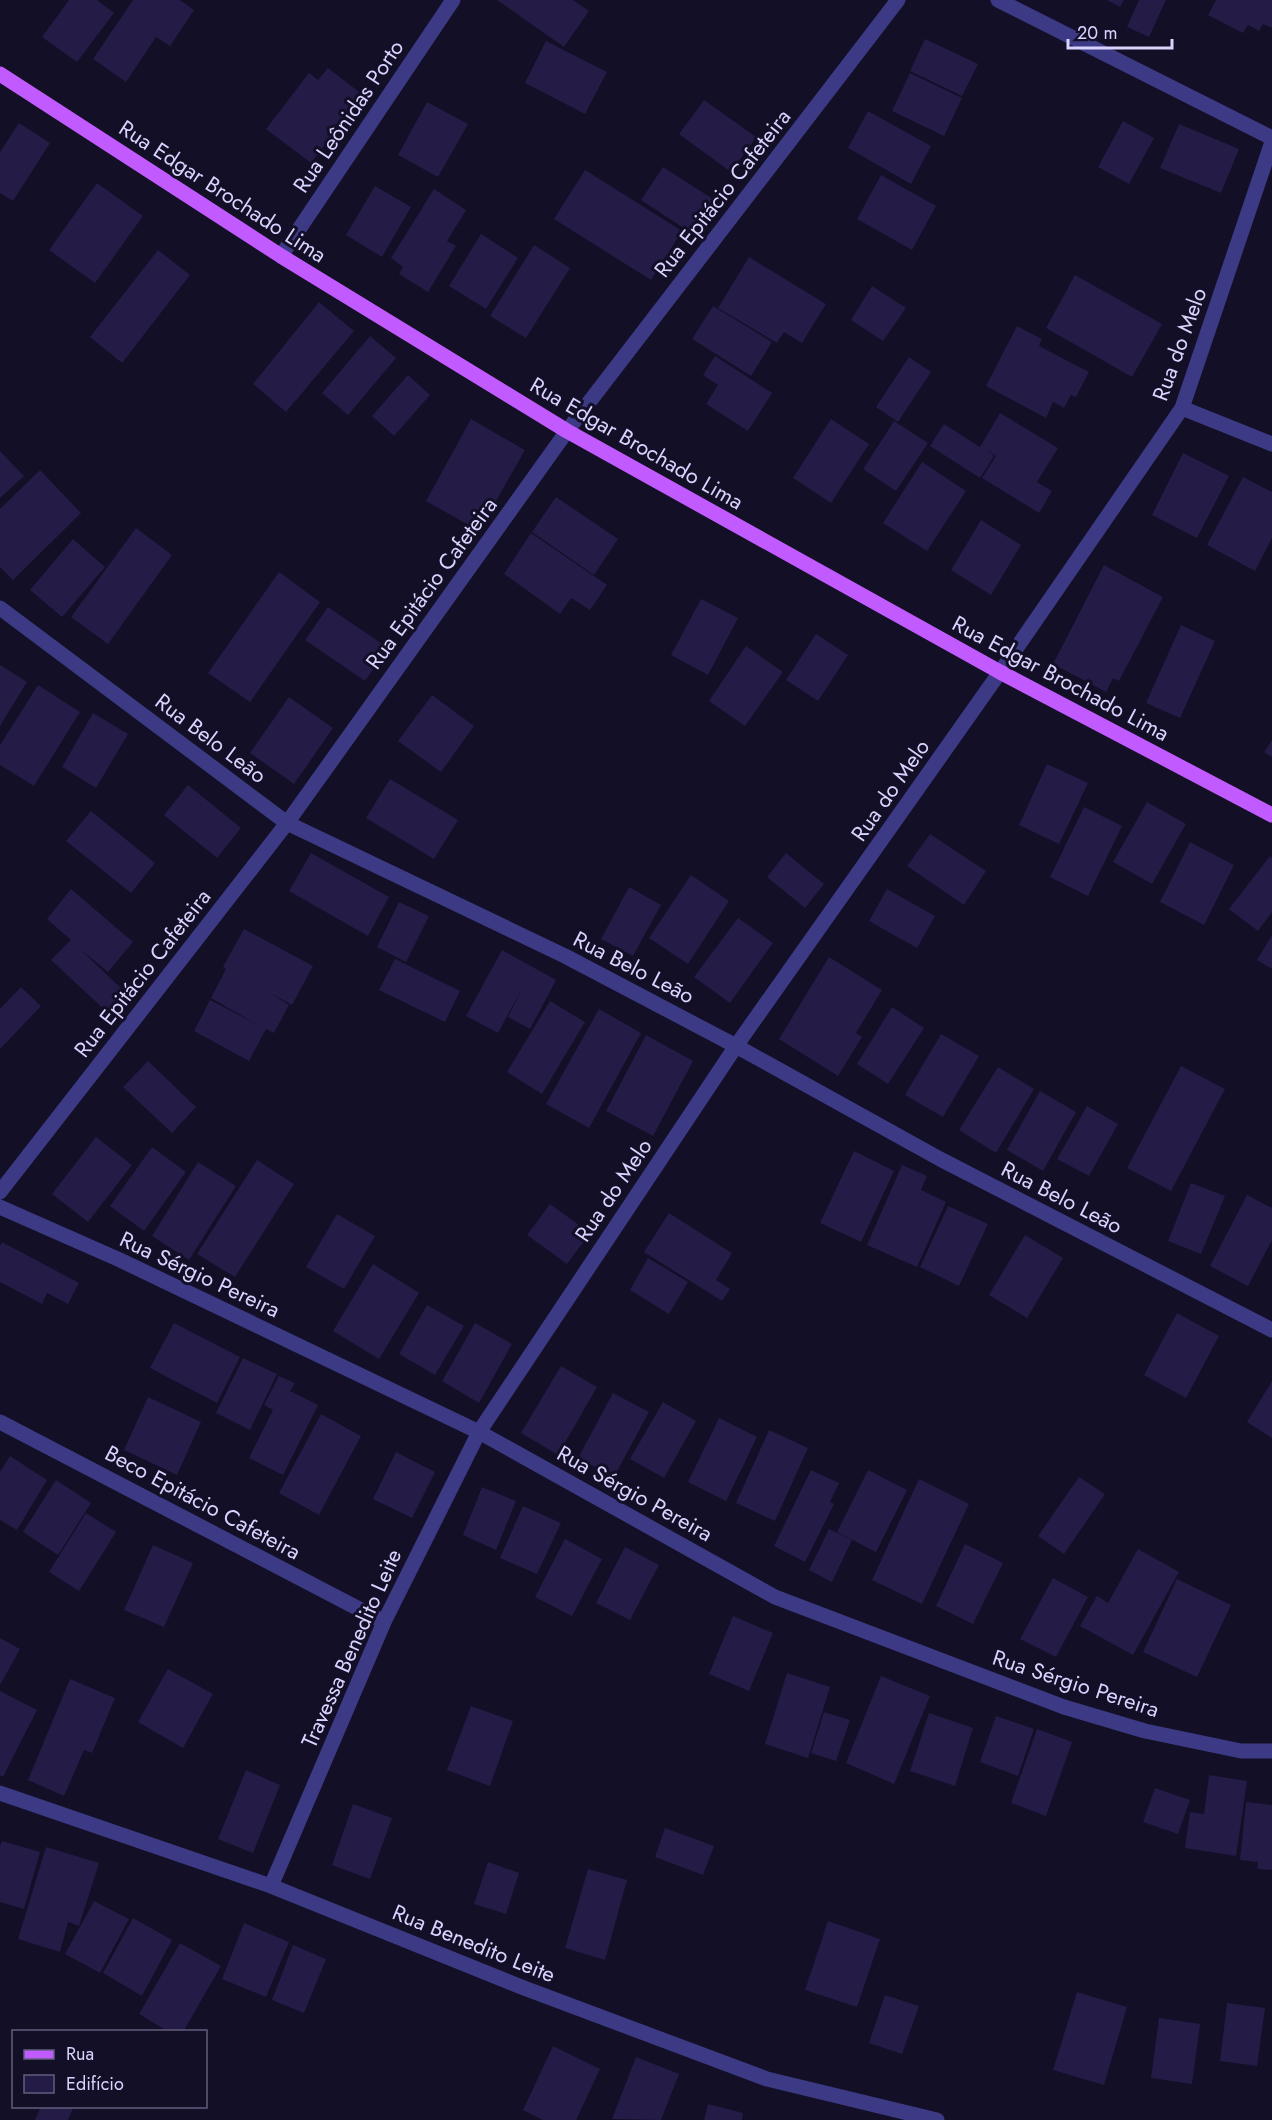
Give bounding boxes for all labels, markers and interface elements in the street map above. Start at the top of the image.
scale bar [1068,12,1172,50]
text: 20 m [1077,20,1117,46]
street label: Rua Leônidas Porto [285,33,411,199]
street label: Rua Epitácio Cafeteira [646,102,798,284]
street label: Rua Edgar Brochado Lima [113,112,333,270]
street label: Rua do Melo [1144,283,1214,405]
street label: Rua Edgar Brochado Lima [524,369,750,517]
street label: Rua Epitácio Cafeteira [358,490,504,676]
street label: Rua Edgar Brochado Lima [947,607,1175,749]
street label: Rua Belo Leão [149,685,273,791]
street label: Rua do Melo [843,732,937,848]
street label: Rua Epitácio Cafeteira [66,882,218,1064]
street label: Rua Belo Leão [568,923,700,1011]
street label: Rua do Melo [567,1132,659,1248]
street label: Rua Belo Leão [996,1153,1128,1241]
street label: Rua Sérgio Pereira [115,1223,285,1325]
street label: Beco Epitácio Cafeteira [99,1437,307,1567]
street label: Rua Sérgio Pereira [551,1437,719,1549]
street label: Travessa Benedito Leite [293,1544,409,1752]
street label: Rua Sérgio Pereira [988,1641,1164,1725]
street label: Rua Benedito Leite [388,1896,560,1990]
legend [12,2030,207,2108]
text: Rua [66,2041,94,2067]
text: Edifício [66,2071,124,2097]

